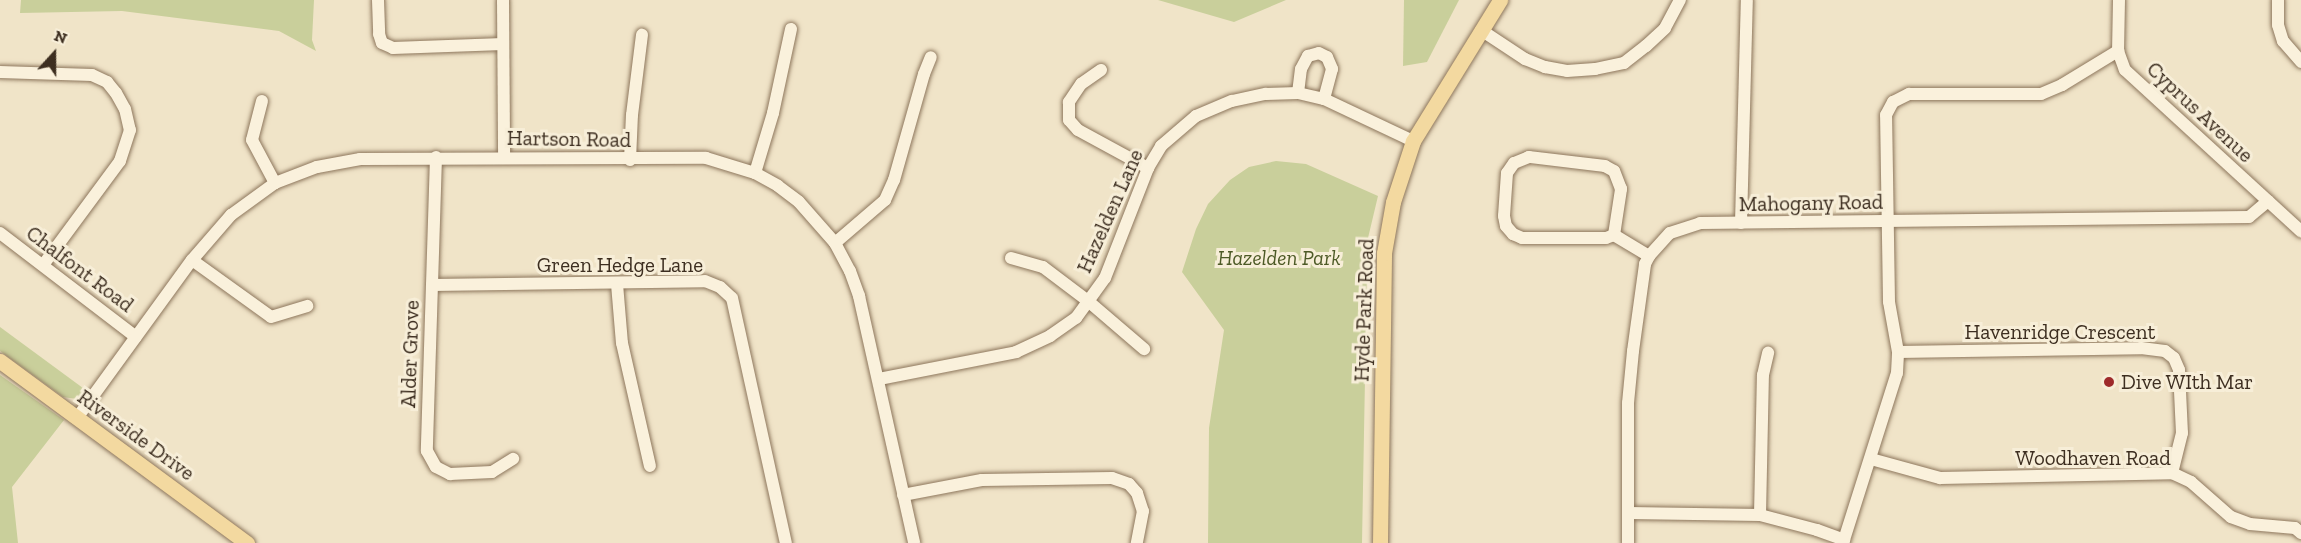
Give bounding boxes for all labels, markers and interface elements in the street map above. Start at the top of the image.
north arrow [24,24,84,84]
text: N [52,26,70,48]
street label: Cyprus Avenue [2141,56,2259,168]
street label: Hartson Road [507,125,631,153]
street label: Hazelden Lane [1072,145,1148,277]
street label: Mahogany Road [1738,189,1884,217]
street label: Chalfont Road [21,220,139,318]
street label: Hyde Park Road [1349,238,1379,382]
park label: Hazelden Park [1217,245,1341,271]
street label: Green Hedge Lane [537,252,703,278]
street label: Alder Grove [396,300,424,408]
street label: Havenridge Crescent [1965,319,2155,345]
place label: Dive WIth Mar [2121,369,2254,395]
marker: Dive WIth Mar [2102,375,2116,389]
street label: Riverside Drive [73,384,199,486]
street label: Woodhaven Road [2015,445,2171,471]

